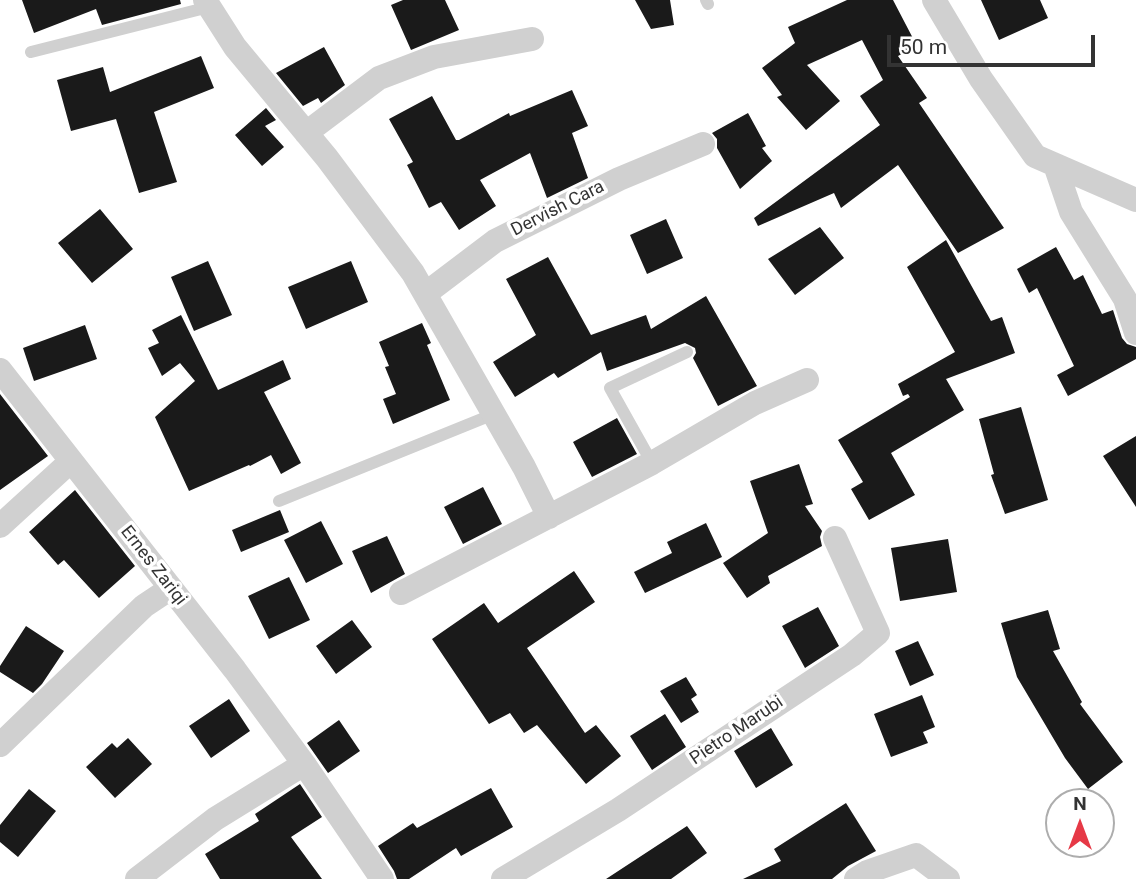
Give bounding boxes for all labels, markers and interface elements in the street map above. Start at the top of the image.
scale bar [891,21,1099,65]
text: 50 m [900,35,947,59]
street label: Dervish Cara [508,176,608,242]
street label: Ernes Zariqi [115,522,191,610]
street label: Pietro Marubi [686,692,788,770]
north arrow [1045,788,1115,858]
text: N [1073,792,1087,815]

